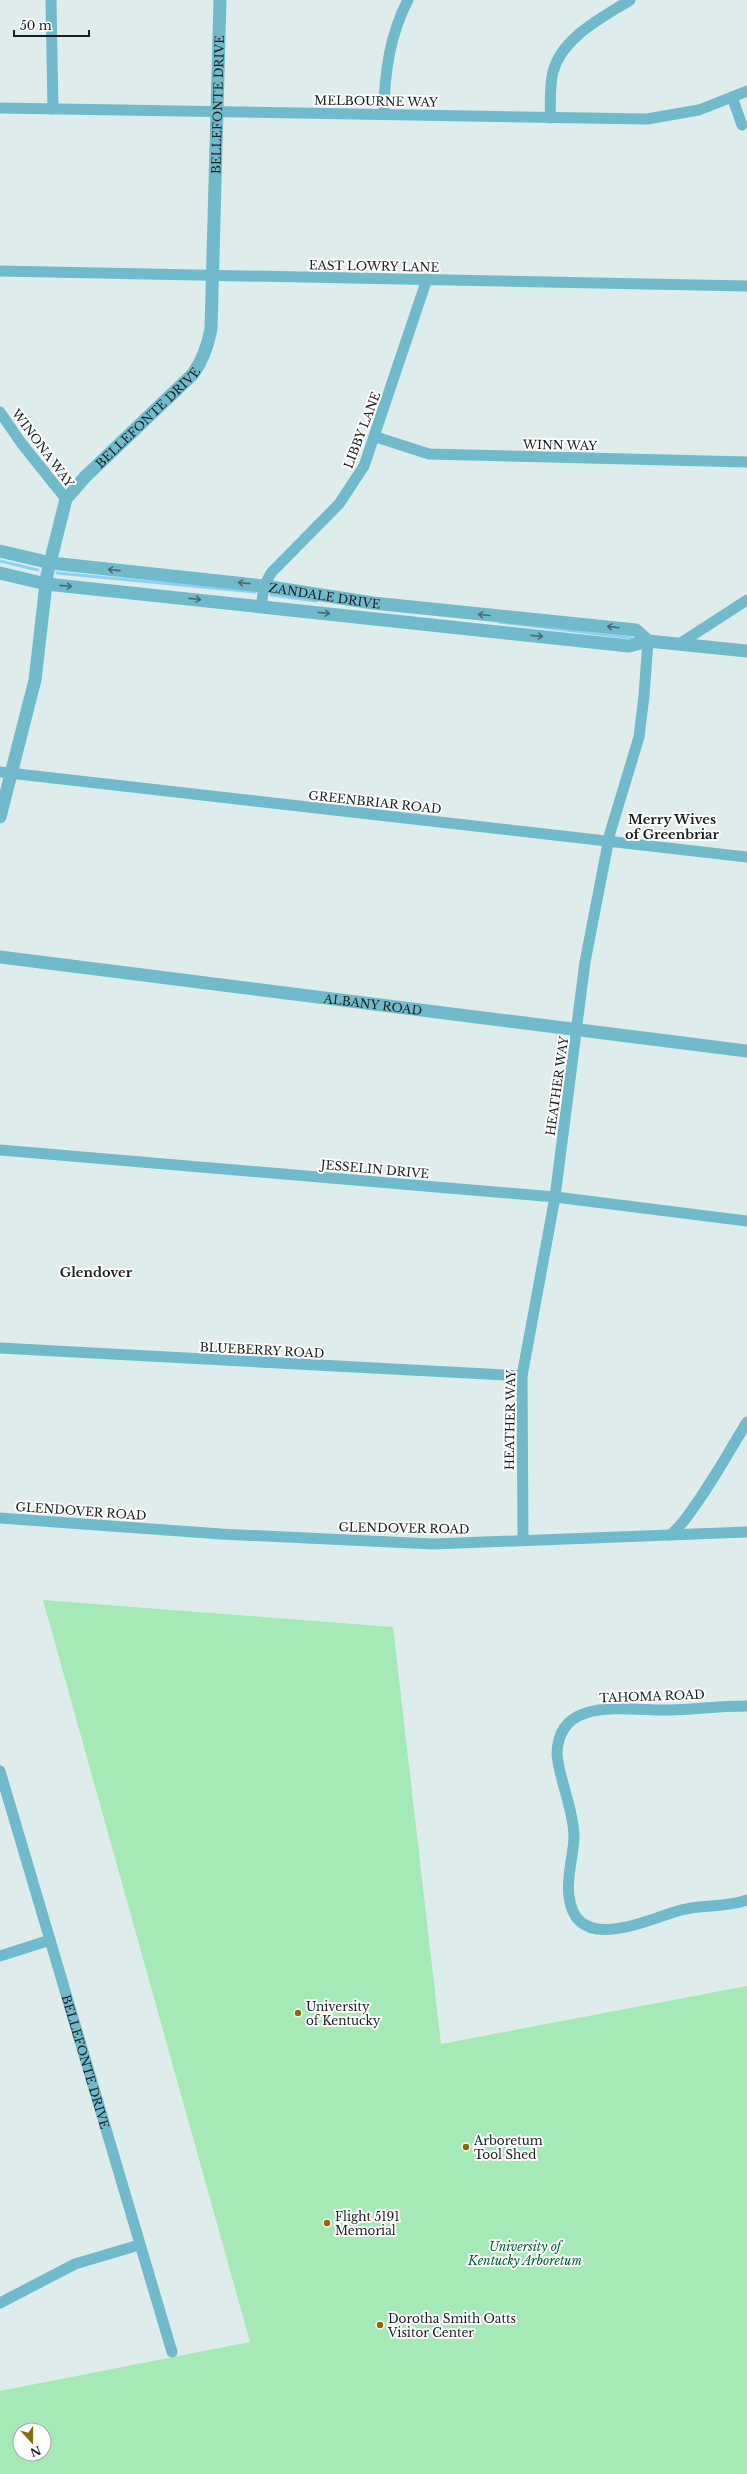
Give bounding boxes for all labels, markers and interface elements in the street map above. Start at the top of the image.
scale bar [14,12,89,38]
text: 50 m [20,18,52,33]
street label: BELLEFONTE DRIVE [208,35,227,174]
street label: MELBOURNE WAY [314,92,438,110]
street label: EAST LOWRY LANE [309,257,440,275]
street label: BELLEFONTE DRIVE [92,364,203,471]
street label: LIBBY LANE [340,389,384,470]
street label: WINONA WAY [8,405,77,490]
street label: WINN WAY [522,437,597,453]
one-way arrow [108,566,121,573]
street label: ZANDALE DRIVE [268,579,381,611]
one-way arrow [238,580,251,587]
one-way arrow [59,582,72,590]
one-way arrow [188,596,201,603]
one-way arrow [317,610,330,617]
one-way arrow [478,611,491,618]
one-way arrow [607,624,620,631]
one-way arrow [530,632,543,640]
street label: GREENBRIAR ROAD [308,788,442,816]
district label: Merry Wives of Greenbriar [625,811,720,843]
street label: ALBANY ROAD [322,990,423,1018]
street label: HEATHER WAY [543,1035,571,1137]
street label: JESSELIN DRIVE [318,1157,430,1181]
district label: Glendover [60,1264,133,1281]
street label: BLUEBERRY ROAD [199,1339,325,1361]
street label: HEATHER WAY [502,1370,518,1470]
street label: GLENDOVER ROAD [15,1499,147,1523]
street label: GLENDOVER ROAD [338,1519,470,1537]
street label: TAHOMA ROAD [599,1687,705,1705]
street label: BELLEFONTE DRIVE [59,1993,113,2131]
place label: University of Kentucky [306,1999,381,2028]
marker: University of Kentucky [293,2008,303,2018]
place label: Arboretum Tool Shed [473,2133,543,2162]
marker: Arboretum Tool Shed [461,2142,471,2152]
place label: Flight 5191 Memorial [335,2209,400,2238]
marker: Flight 5191 Memorial [322,2218,332,2228]
park label: University of Kentucky Arboretum [467,2239,582,2268]
place label: Dorotha Smith Oatts Visitor Center [387,2311,516,2340]
marker: Dorotha Smith Oatts Visitor Center [375,2320,385,2330]
north arrow [12,2422,52,2462]
text: N [28,2443,43,2460]

